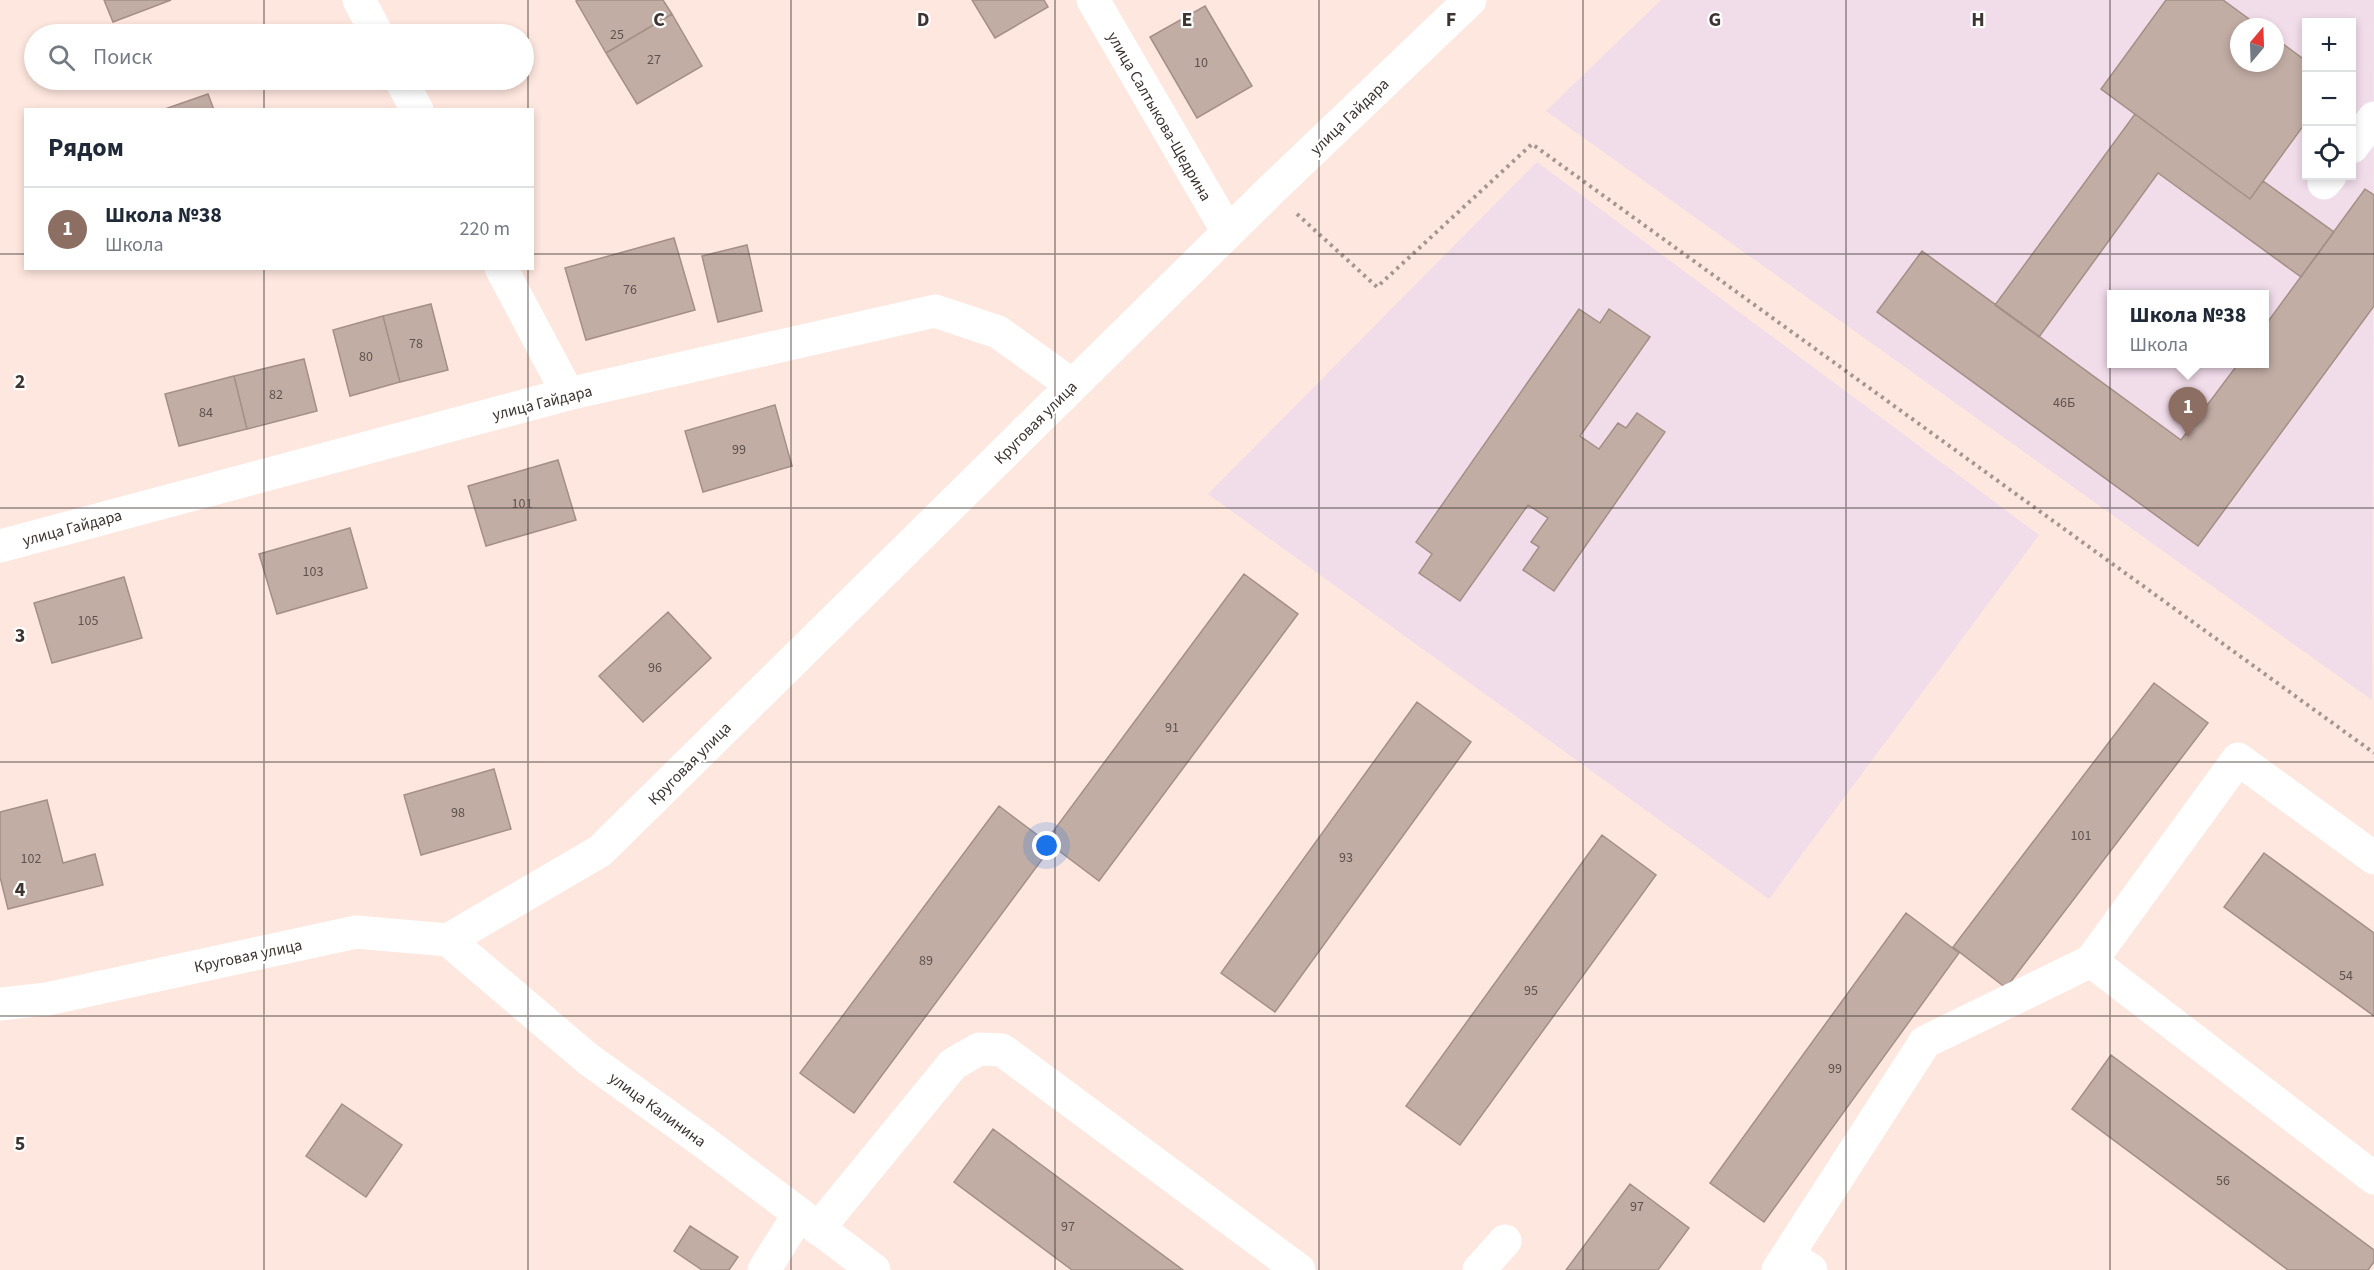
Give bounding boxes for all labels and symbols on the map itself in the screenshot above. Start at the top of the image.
text: C [653,6,665,34]
text: D [917,6,929,34]
text: E [1182,6,1192,34]
text: F [1446,6,1456,34]
text: G [1709,6,1721,34]
text: H [1971,6,1985,34]
north arrow [2230,18,2284,72]
house number: 25 [610,25,624,45]
street label: улица Салтыкова-Щедрина [1102,28,1217,205]
house number: 27 [647,50,661,70]
house number: 10 [1194,53,1208,73]
street label: улица Гайдара [1305,73,1394,160]
house number: 76 [623,280,637,300]
house number: 78 [409,334,423,354]
house number: 80 [359,347,373,367]
text: 2 [15,368,25,396]
street label: Круговая улица [989,376,1082,469]
street label: улица Гайдара [490,380,594,426]
house number: 82 [269,385,283,405]
pin: 1 [2168,388,2208,437]
house number: 46Б [2053,393,2075,413]
house number: 84 [199,403,213,423]
house number: 99 [732,440,746,460]
house number: 101 [512,494,532,514]
street label: улица Гайдара [20,504,124,552]
house number: 103 [303,562,323,582]
house number: 105 [78,611,98,631]
text: 3 [15,622,25,650]
house number: 96 [648,658,662,678]
street label: Круговая улица [643,717,736,810]
house number: 91 [1165,718,1179,738]
house number: 98 [451,803,465,823]
house number: 101 [2071,826,2091,846]
your location [1032,831,1061,860]
house number: 93 [1339,848,1353,868]
house number: 102 [21,849,41,869]
text: 4 [15,876,26,904]
street label: Круговая улица [192,934,304,978]
house number: 89 [919,951,933,971]
house number: 54 [2339,966,2353,986]
house number: 95 [1524,981,1538,1001]
house number: 99 [1828,1059,1842,1079]
street label: улица Калинина [604,1067,710,1153]
text: 5 [15,1130,25,1158]
house number: 56 [2216,1171,2230,1191]
house number: 97 [1630,1197,1644,1217]
house number: 97 [1061,1217,1075,1237]

